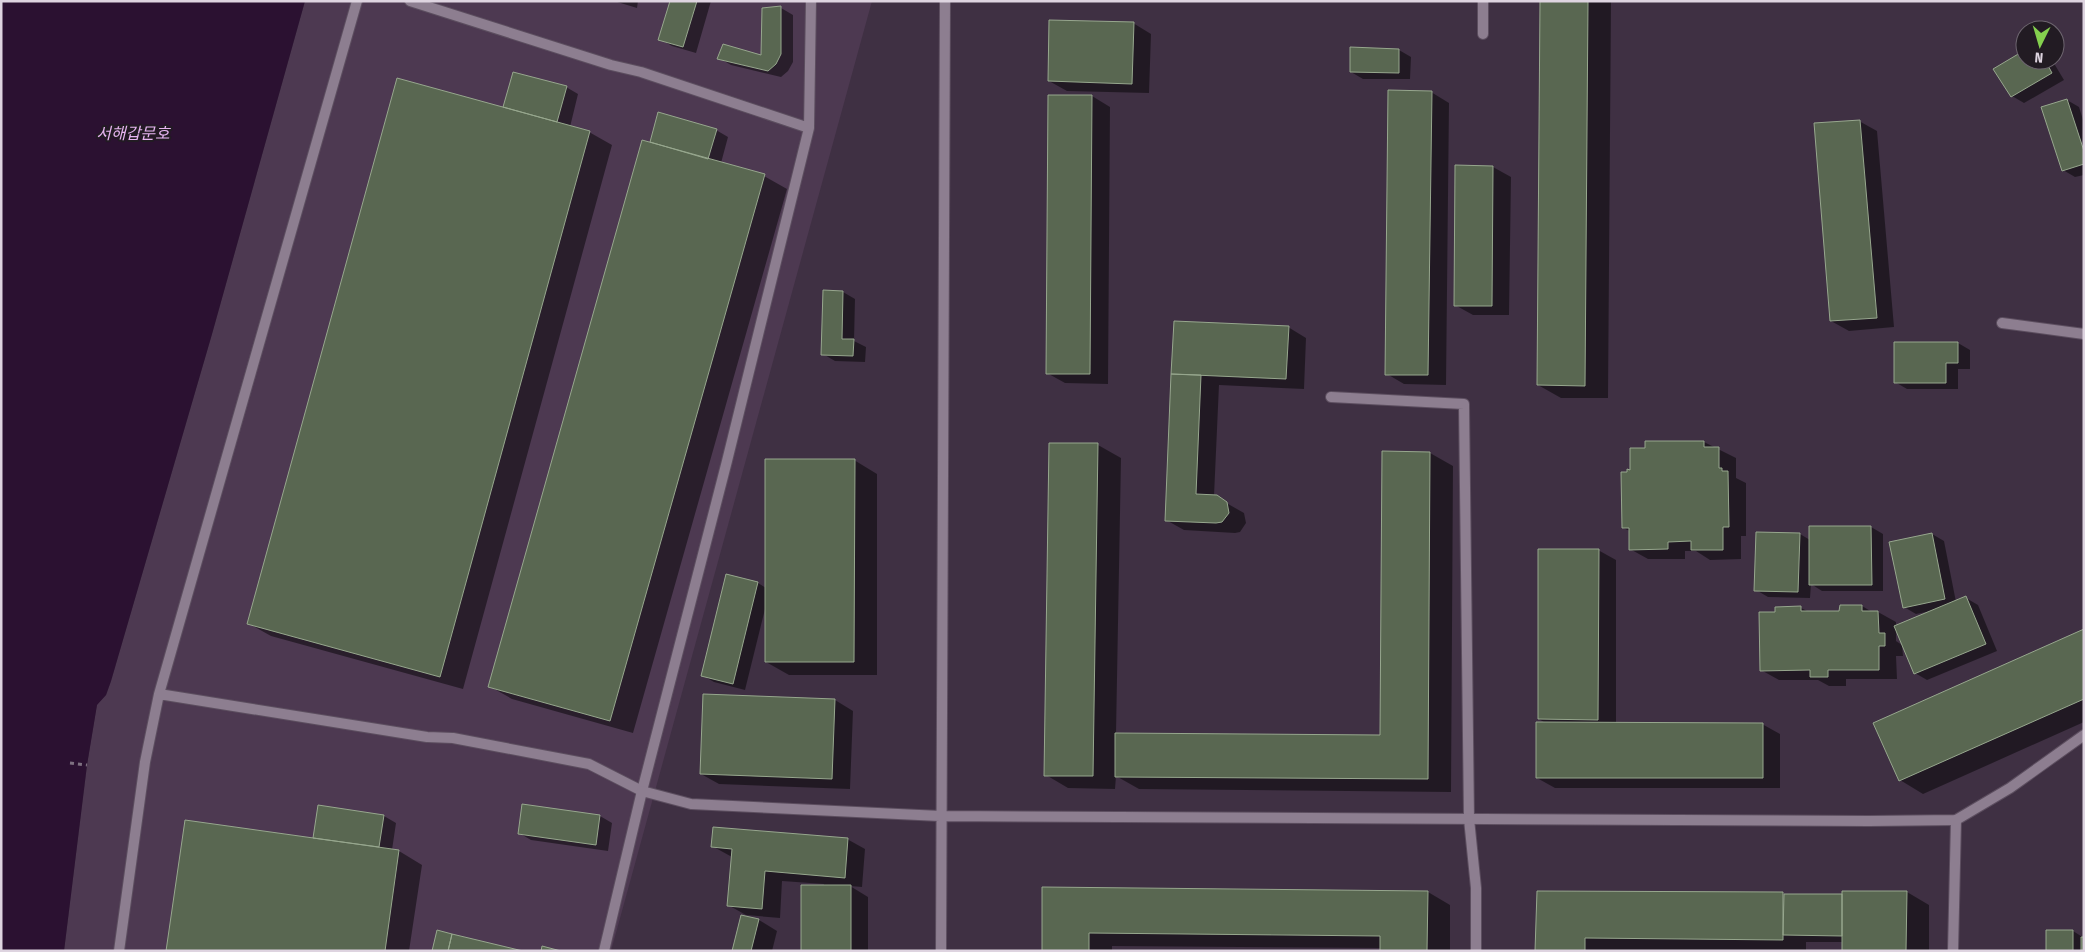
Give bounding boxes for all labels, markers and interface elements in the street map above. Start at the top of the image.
north arrow [2015,20,2065,70]
text: N [2034,49,2044,66]
water label: 서해갑문호 [96,124,171,143]

